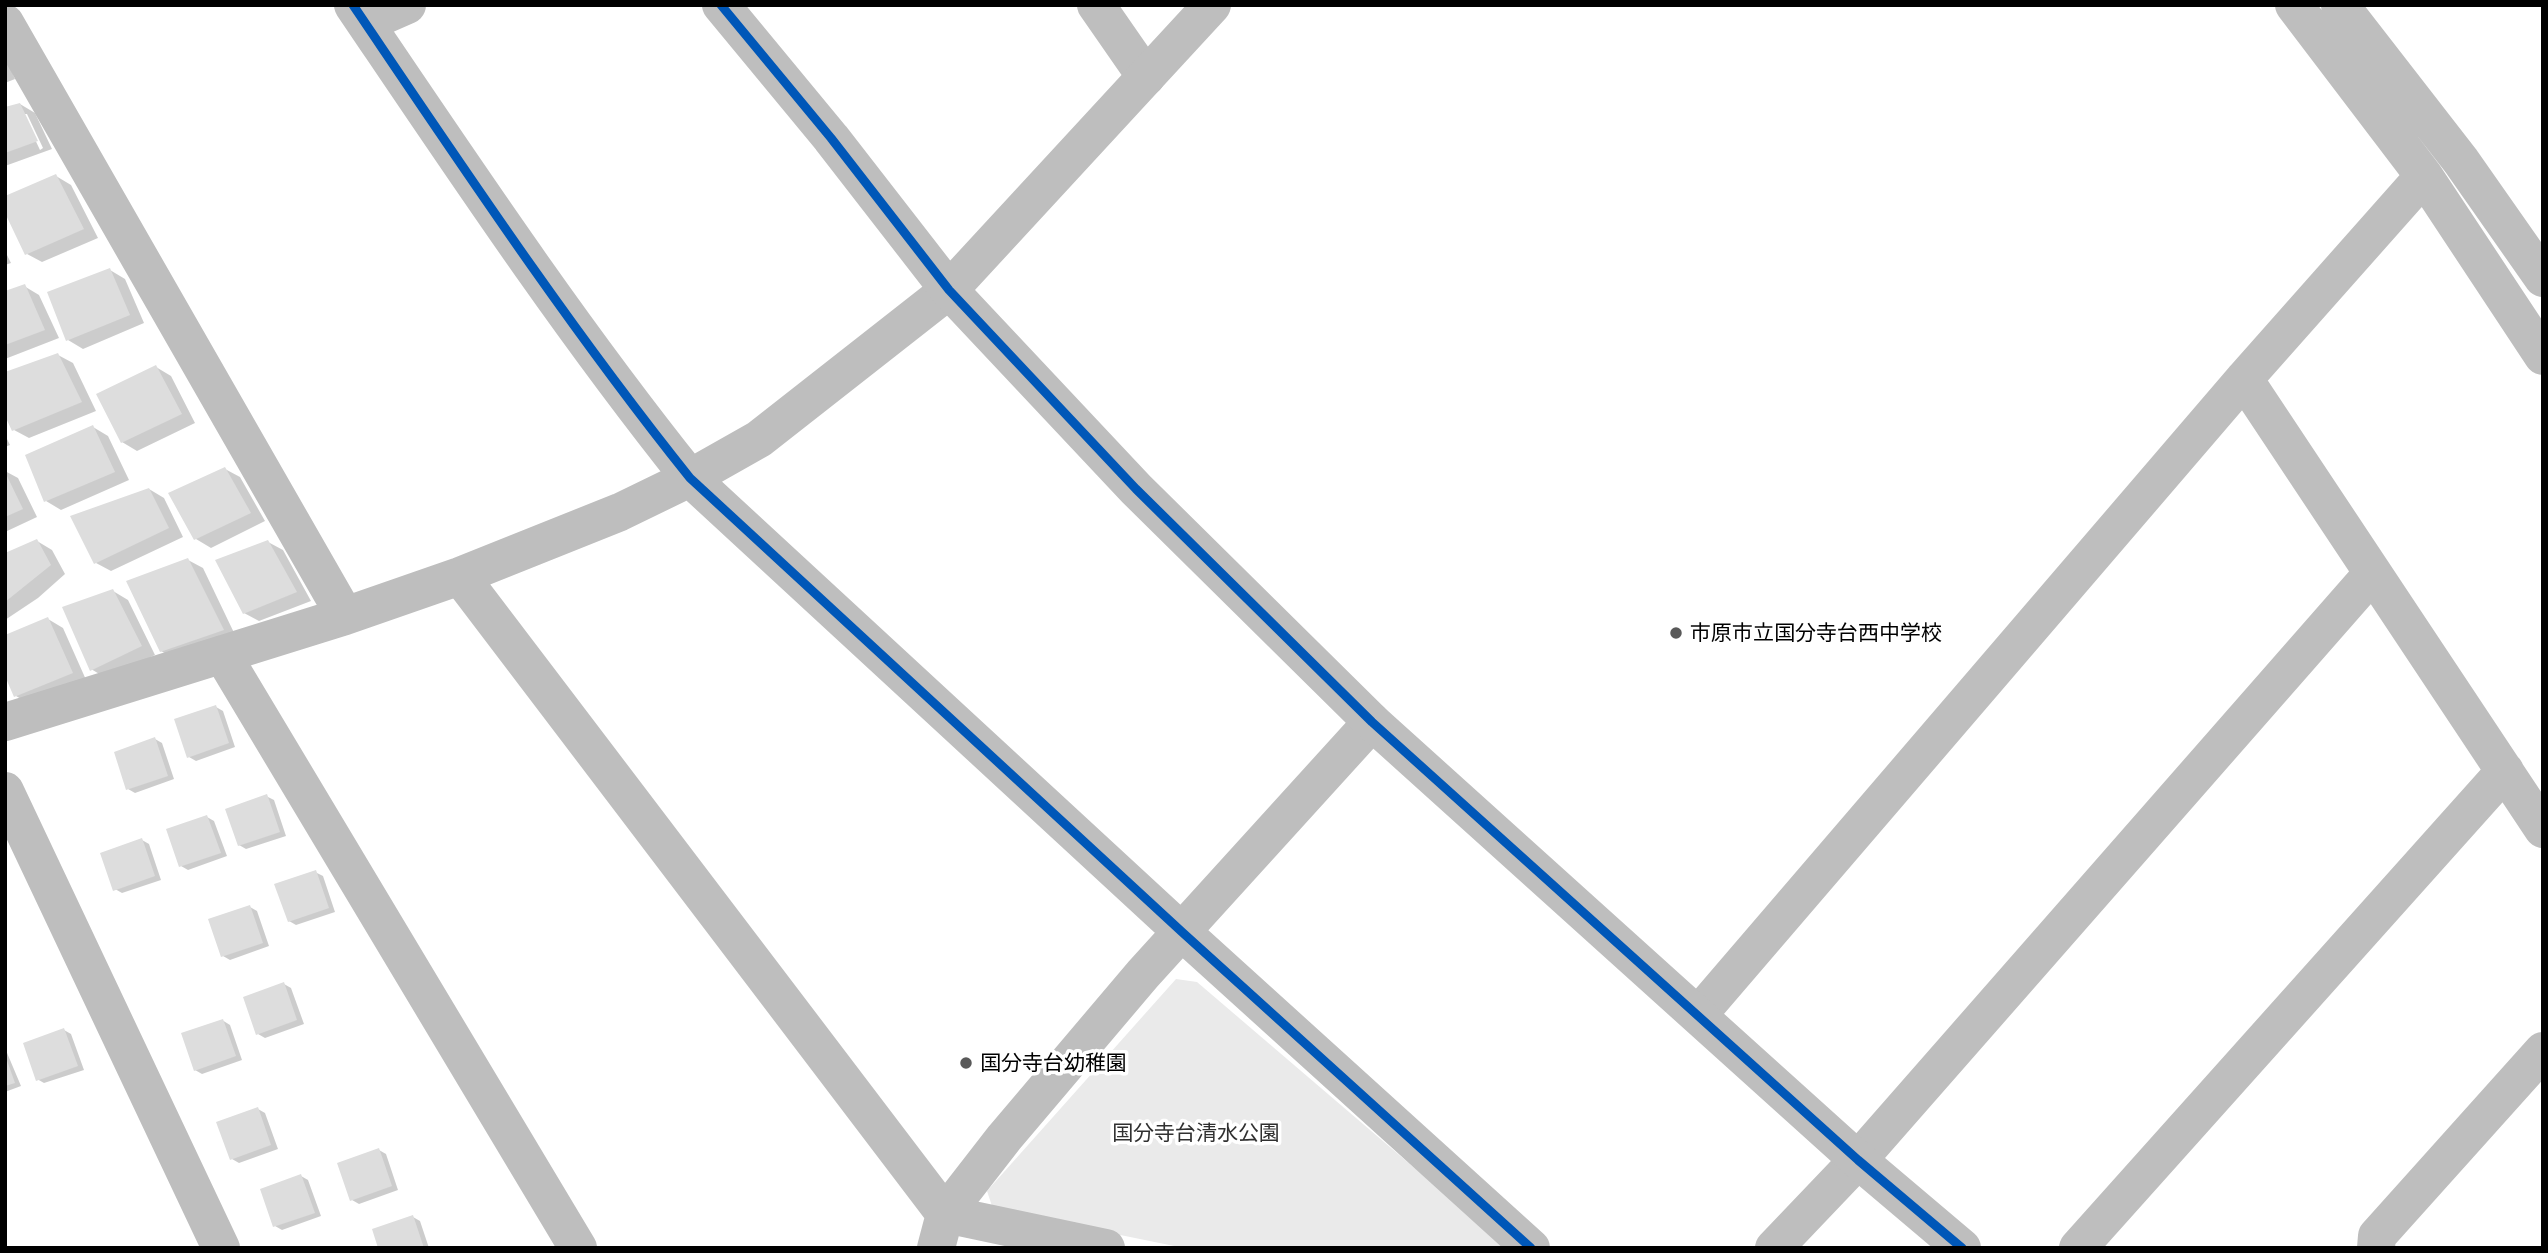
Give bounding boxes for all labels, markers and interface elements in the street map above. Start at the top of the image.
place label: 市原市立国分寺台西中学校 [1690,620,1942,646]
marker: 市原市立国分寺台西中学校 [1668,625,1684,641]
place label: 国分寺台幼稚園 [980,1050,1127,1076]
marker: 国分寺台幼稚園 [958,1055,974,1071]
park label: 国分寺台清水公園 [1112,1120,1280,1146]

